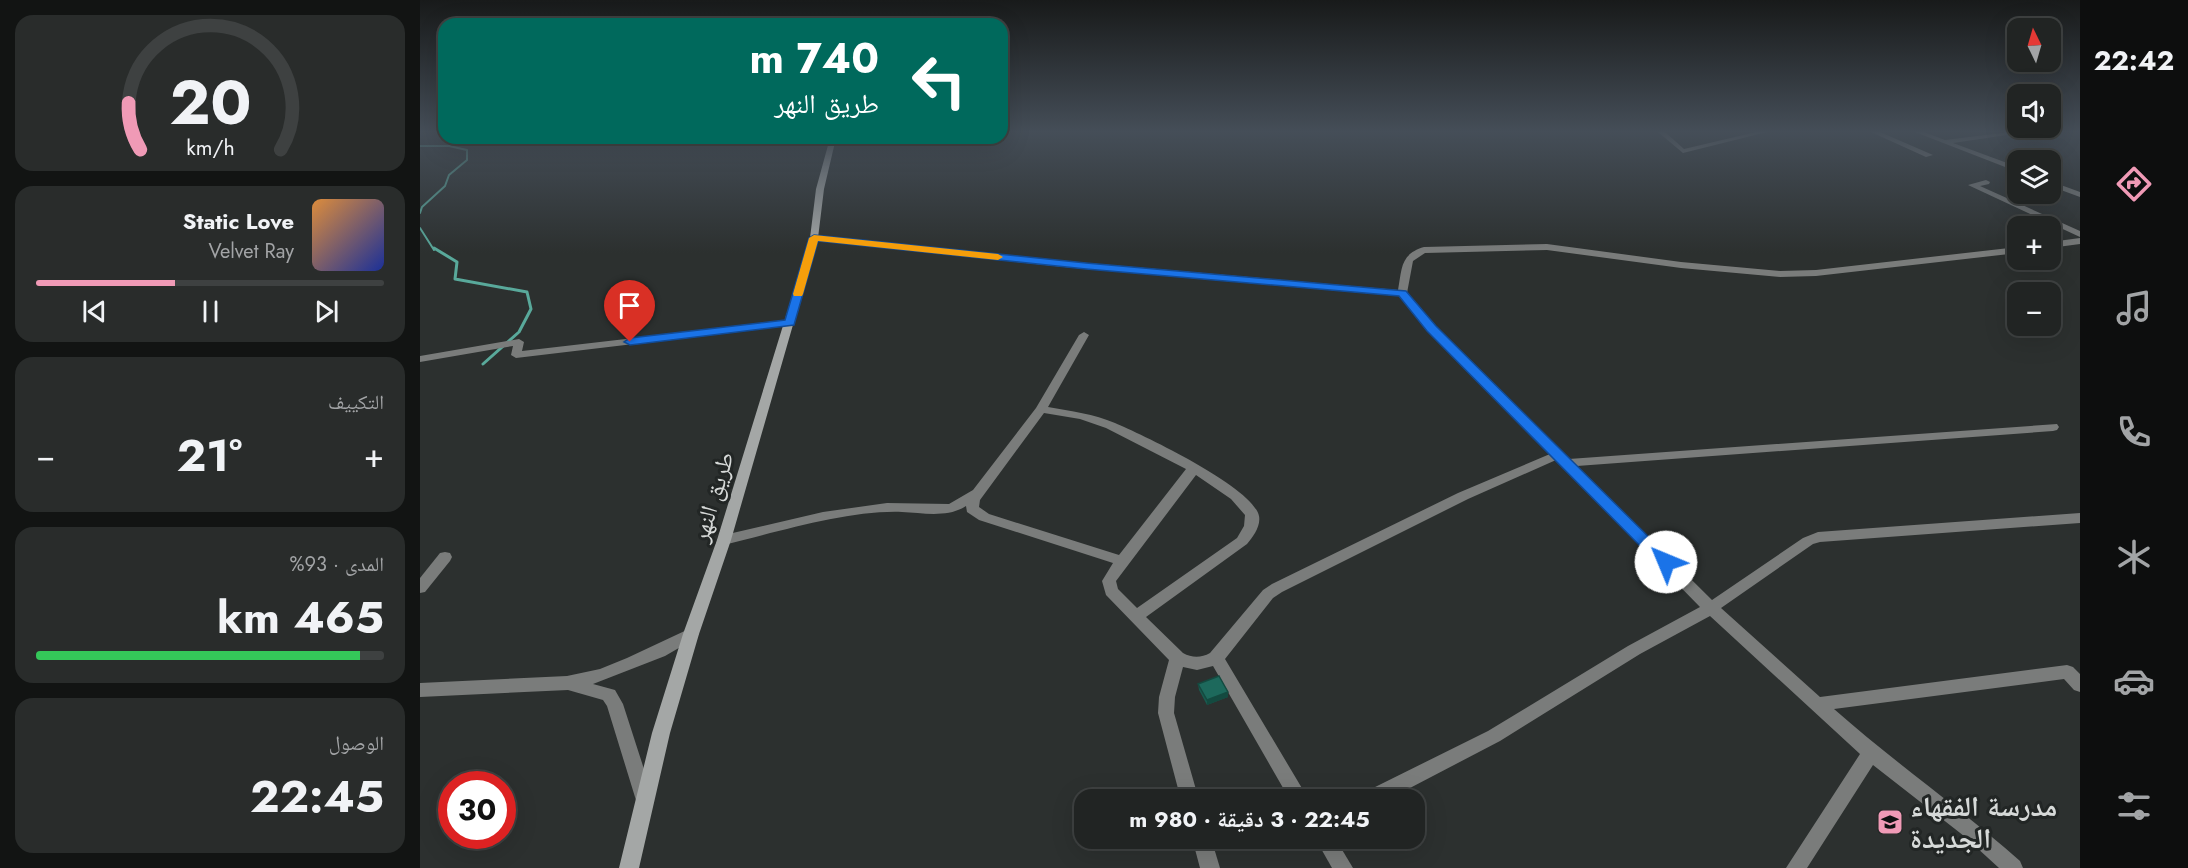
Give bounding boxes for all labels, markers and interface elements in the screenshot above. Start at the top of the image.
north arrow [2007,18,2061,72]
map controls [2007,18,2061,336]
text: 740 m [749,28,879,89]
text: 22:42 [2094,41,2174,80]
icon: left [900,42,978,120]
text: 20 [169,57,251,147]
text: طريق النهر [774,84,879,123]
button: sound [2007,84,2061,138]
text: km/h [186,132,234,163]
button: layers [2007,150,2061,204]
icon: directions [2113,163,2155,205]
text: Static Love [183,205,294,237]
button: + [2007,216,2061,270]
text: Velvet Ray [208,237,294,266]
pin [604,280,655,342]
button: − [2007,282,2061,336]
icon: music [2113,287,2155,329]
icon: arrive [613,289,646,322]
icon: previous [78,295,111,328]
icon: pause [194,295,227,328]
icon: next [310,295,343,328]
text: التكييف [328,388,384,417]
icon: phone [2113,411,2155,453]
text: 21° [177,423,242,488]
text: − [36,432,55,479]
text: + [364,432,384,479]
street label: طريق النهر [682,447,743,547]
position arrow [1634,530,1698,594]
icon: climate [2113,536,2155,578]
text: المدى · 93% [289,550,384,579]
text: 465 km [217,585,384,650]
icon: car [2113,660,2155,702]
text: الوصول [329,729,384,758]
text: 22:45 [250,764,384,829]
speed limit sign: 30 [438,771,516,849]
icon: filters [2113,785,2155,827]
place label: مدرسة الفقهاء الجديدة [1910,786,2057,859]
text: 22:45 · 3 دقيقة · 980 m [1129,803,1370,835]
school or university icon: مدرسة الفقهاء الجديدة [1875,807,1905,837]

